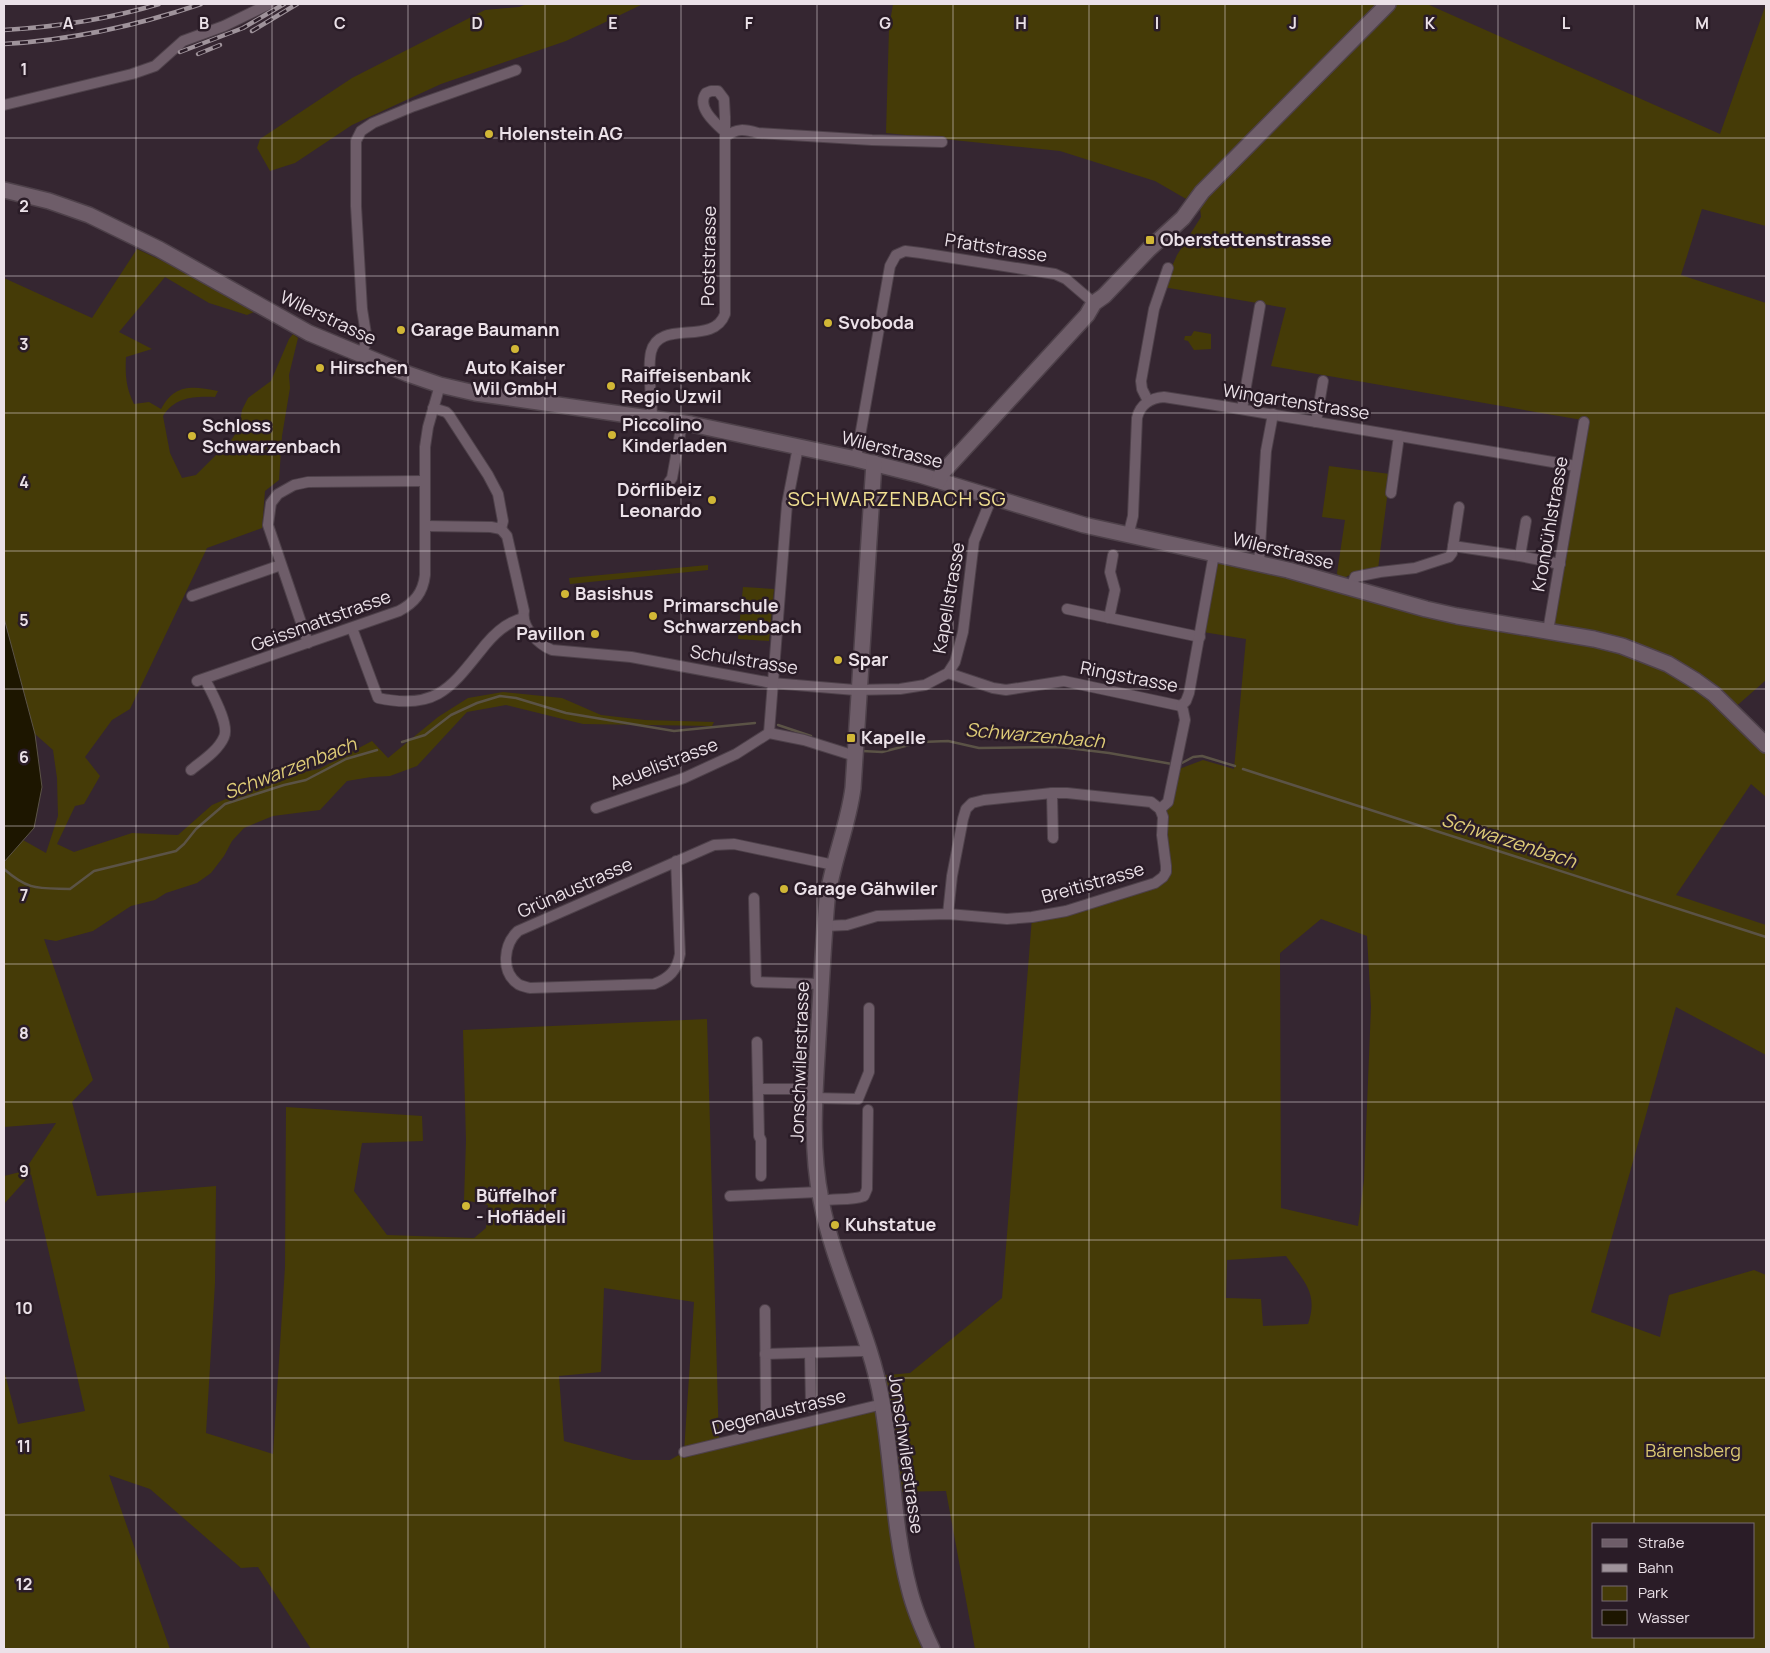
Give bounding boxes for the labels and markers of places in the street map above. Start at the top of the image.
place label: Holenstein AG [499,121,623,145]
marker: Holenstein AG [483,128,495,140]
place label: Oberstettenstrasse [1160,227,1332,251]
marker: Oberstettenstrasse [1144,234,1156,246]
place label: Svoboda [838,310,914,334]
place label: Garage Baumann [411,317,559,341]
marker: Svoboda [822,317,834,329]
marker: Garage Baumann [395,324,407,336]
marker: Auto Kaiser Wil GmbH [509,343,521,355]
place label: Hirschen [330,355,408,379]
place label: Auto Kaiser Wil GmbH [465,355,565,400]
marker: Hirschen [314,362,326,374]
place label: Raiffeisenbank Regio Uzwil [621,363,752,408]
marker: Raiffeisenbank Regio Uzwil [605,380,617,392]
place label: Piccolino Kinderladen [622,412,727,457]
place label: Schloss Schwarzenbach [202,413,341,458]
marker: Piccolino Kinderladen [606,429,618,441]
marker: Schloss Schwarzenbach [186,430,198,442]
place label: Dörflibeiz Leonardo [617,477,702,522]
marker: Dörflibeiz Leonardo [706,494,718,506]
place label: Basishus [575,581,654,605]
marker: Basishus [559,588,571,600]
place label: Primarschule Schwarzenbach [663,593,802,638]
marker: Primarschule Schwarzenbach [647,610,659,622]
place label: Pavillon [516,621,585,645]
marker: Pavillon [589,628,601,640]
place label: Spar [848,647,888,671]
marker: Spar [832,654,844,666]
place label: Kapelle [861,725,926,749]
marker: Kapelle [845,732,857,744]
place label: Garage Gähwiler [794,876,938,900]
marker: Garage Gähwiler [778,883,790,895]
place label: Büffelhof - Hoflädeli [476,1183,566,1228]
marker: Büffelhof - Hoflädeli [460,1200,472,1212]
place label: Kuhstatue [845,1212,936,1236]
marker: Kuhstatue [829,1219,841,1231]

